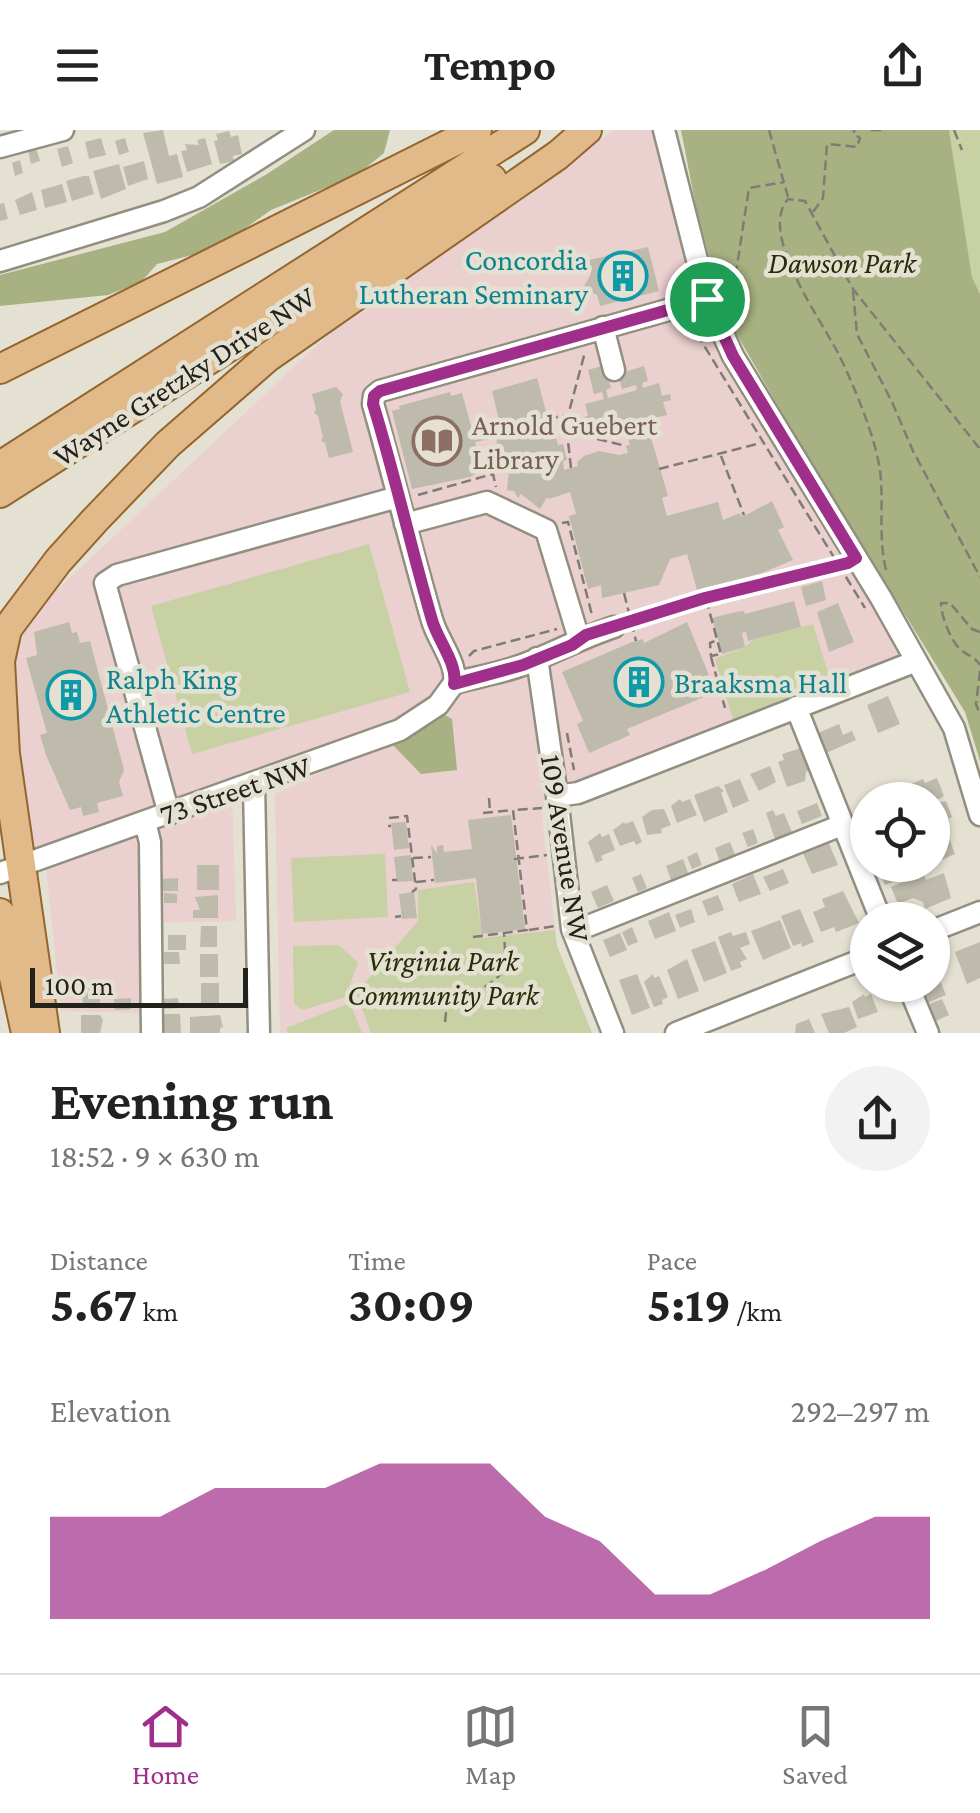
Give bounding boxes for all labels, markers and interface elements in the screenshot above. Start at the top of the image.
icon: menu [50,38,105,93]
icon: share [875,38,930,93]
text: Tempo [424,40,556,90]
place label: Concordia Lutheran Seminary [359,243,588,311]
park label: Dawson Park [768,246,918,279]
building icon: Concordia Lutheran Seminary [597,250,649,302]
pin [665,257,750,342]
icon: arrive [680,272,735,327]
street label: Wayne Gretzky Drive NW [47,279,322,474]
place label: Arnold Guebert Library [472,408,658,476]
library icon: Arnold Guebert Library [411,415,463,467]
building icon: Braaksma Hall [613,656,665,708]
place label: Ralph King Athletic Centre [106,662,286,729]
place label: Braaksma Hall [674,666,847,699]
building icon: Ralph King Athletic Centre [45,669,97,721]
street label: 73 Street NW [156,749,315,831]
street label: 109 Avenue NW [535,752,597,944]
map controls [850,782,950,1002]
button: locate [850,782,950,882]
button: layers [850,902,950,1002]
park label: Virginia Park Community Park [347,944,541,1012]
scale bar [30,963,248,1008]
text: 100 m [45,970,114,1001]
button: share [825,1066,930,1171]
text: Evening run [50,1070,334,1131]
text: 18:52 · 9 × 630 m [50,1138,260,1174]
text: Distance [50,1245,148,1276]
text: Time [348,1245,406,1276]
text: Pace [647,1245,697,1276]
text: 5.67 [50,1276,137,1332]
text: 30:09 [348,1276,475,1332]
text: 5:19 [647,1276,731,1332]
text: km [137,1296,178,1327]
text: /km [731,1296,782,1327]
text: Elevation [50,1393,171,1429]
text: 292–297 m [791,1393,930,1429]
tab: Home [132,1699,199,1790]
tab: Map [463,1699,518,1790]
tab: Saved [782,1699,848,1790]

